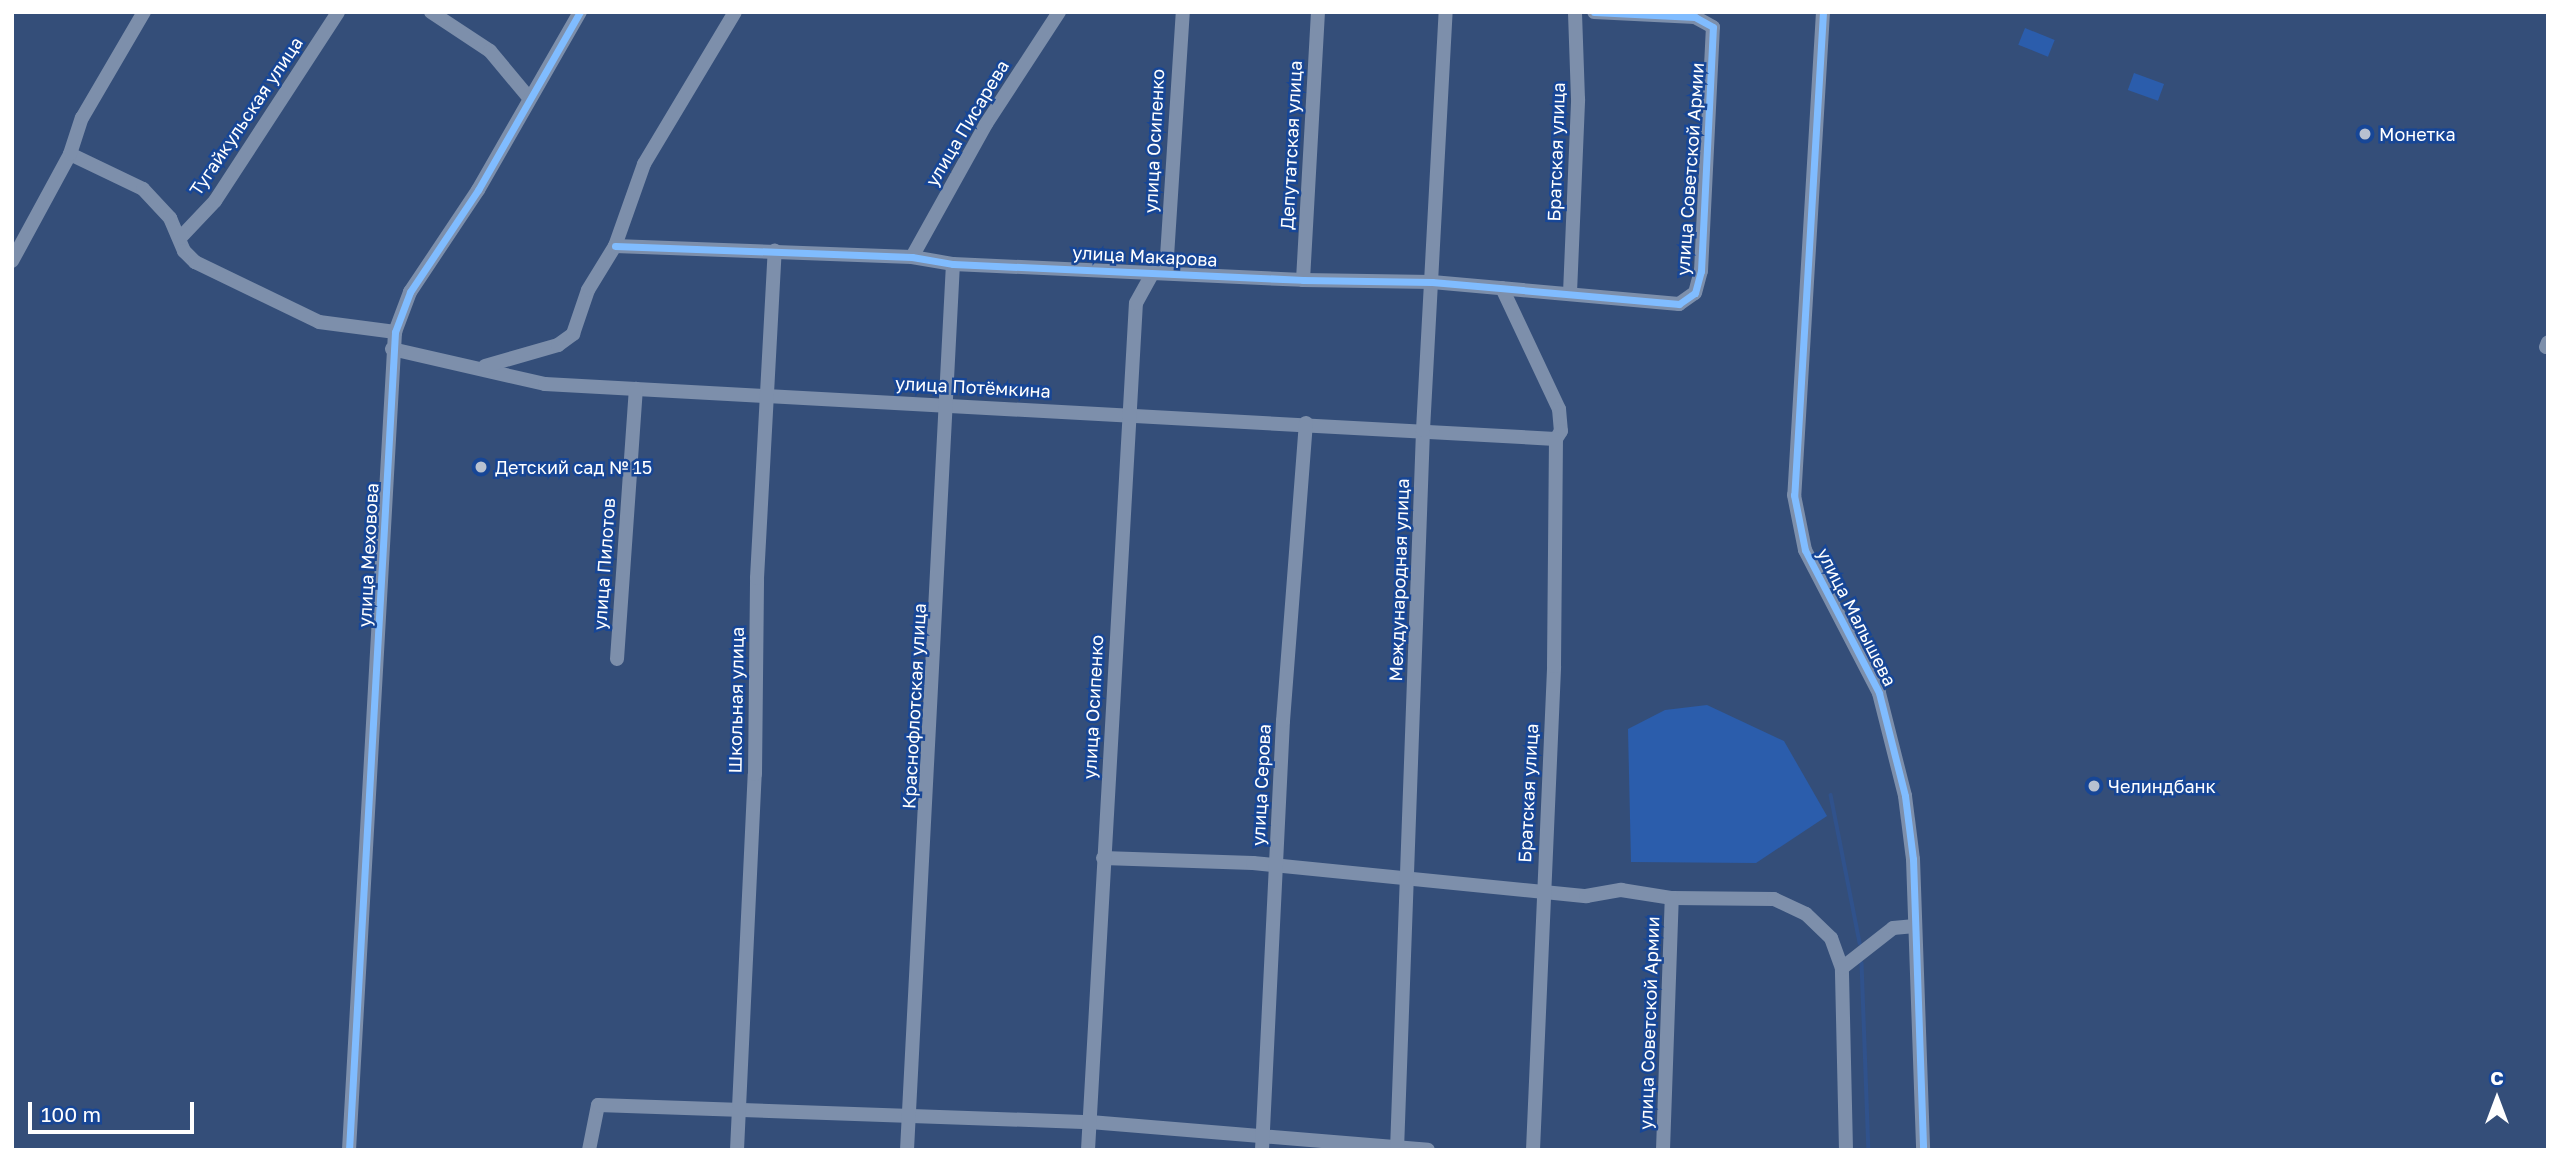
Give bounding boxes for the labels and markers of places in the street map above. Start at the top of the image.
place label: Монетка [2379,123,2456,145]
marker: Монетка [2357,126,2373,142]
place label: Детский сад № 15 [495,456,652,478]
marker: Детский сад № 15 [473,459,489,475]
place label: Челиндбанк [2108,775,2216,797]
marker: Челиндбанк [2086,778,2102,794]

